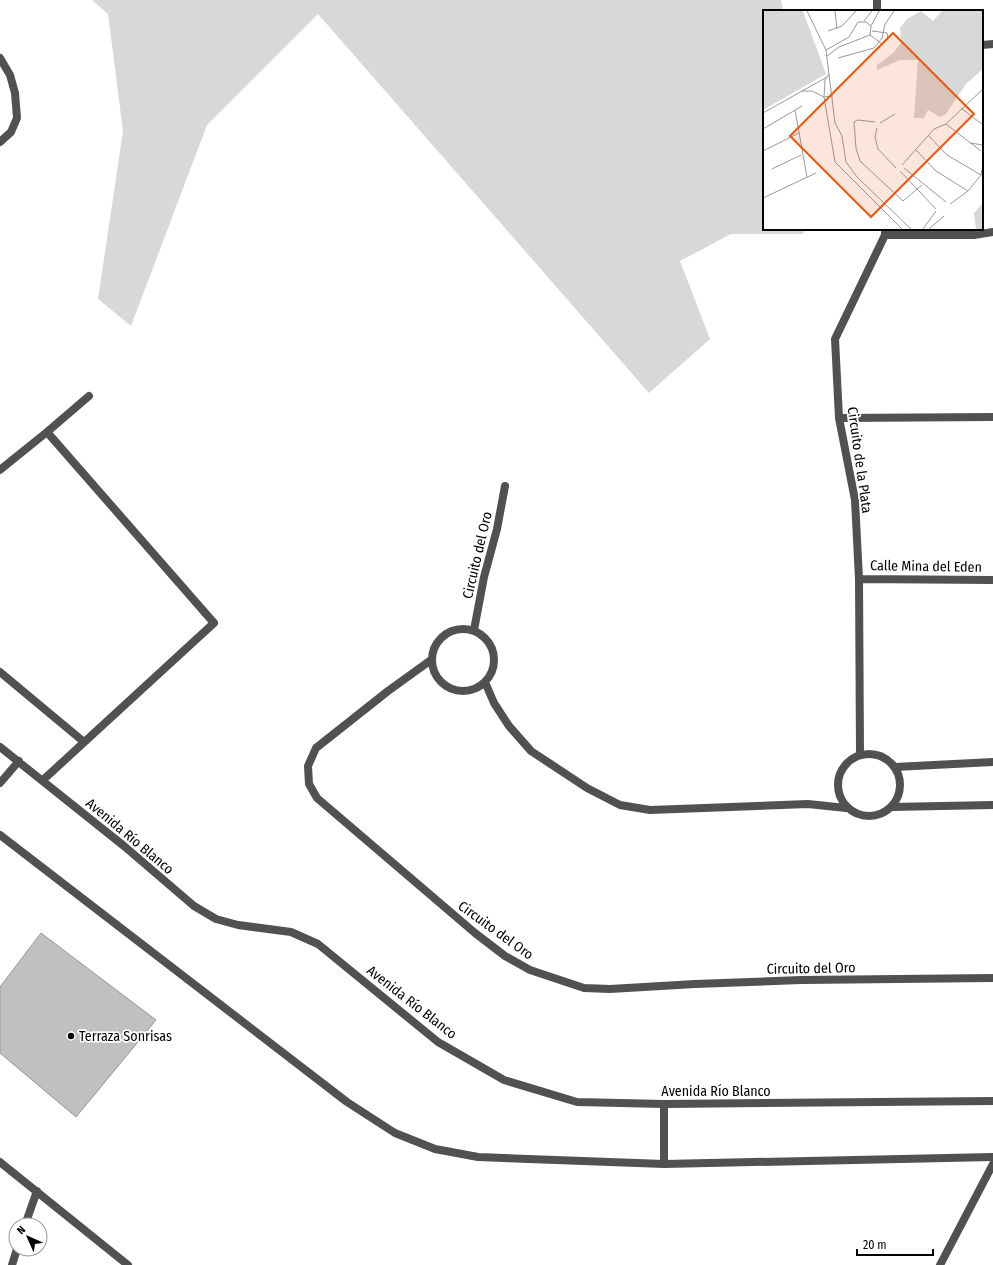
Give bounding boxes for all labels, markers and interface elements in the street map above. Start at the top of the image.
inset map [763,10,983,230]
street label: Circuito de la Plata [844,406,875,515]
street label: Circuito del Oro [459,510,496,600]
street label: Calle Mina del Eden [870,557,982,576]
street label: Avenida Río Blanco [82,795,177,878]
street label: Circuito del Oro [455,897,537,963]
street label: Circuito del Oro [766,959,856,978]
street label: Avenida Río Blanco [363,962,460,1043]
place label: Terraza Sonrisas [79,1028,172,1045]
marker: Terraza Sonrisas [66,1031,76,1041]
street label: Avenida Río Blanco [661,1083,771,1100]
north arrow [8,1217,48,1257]
text: N [14,1223,28,1237]
scale bar [857,1231,933,1257]
text: 20 m [863,1238,887,1252]

